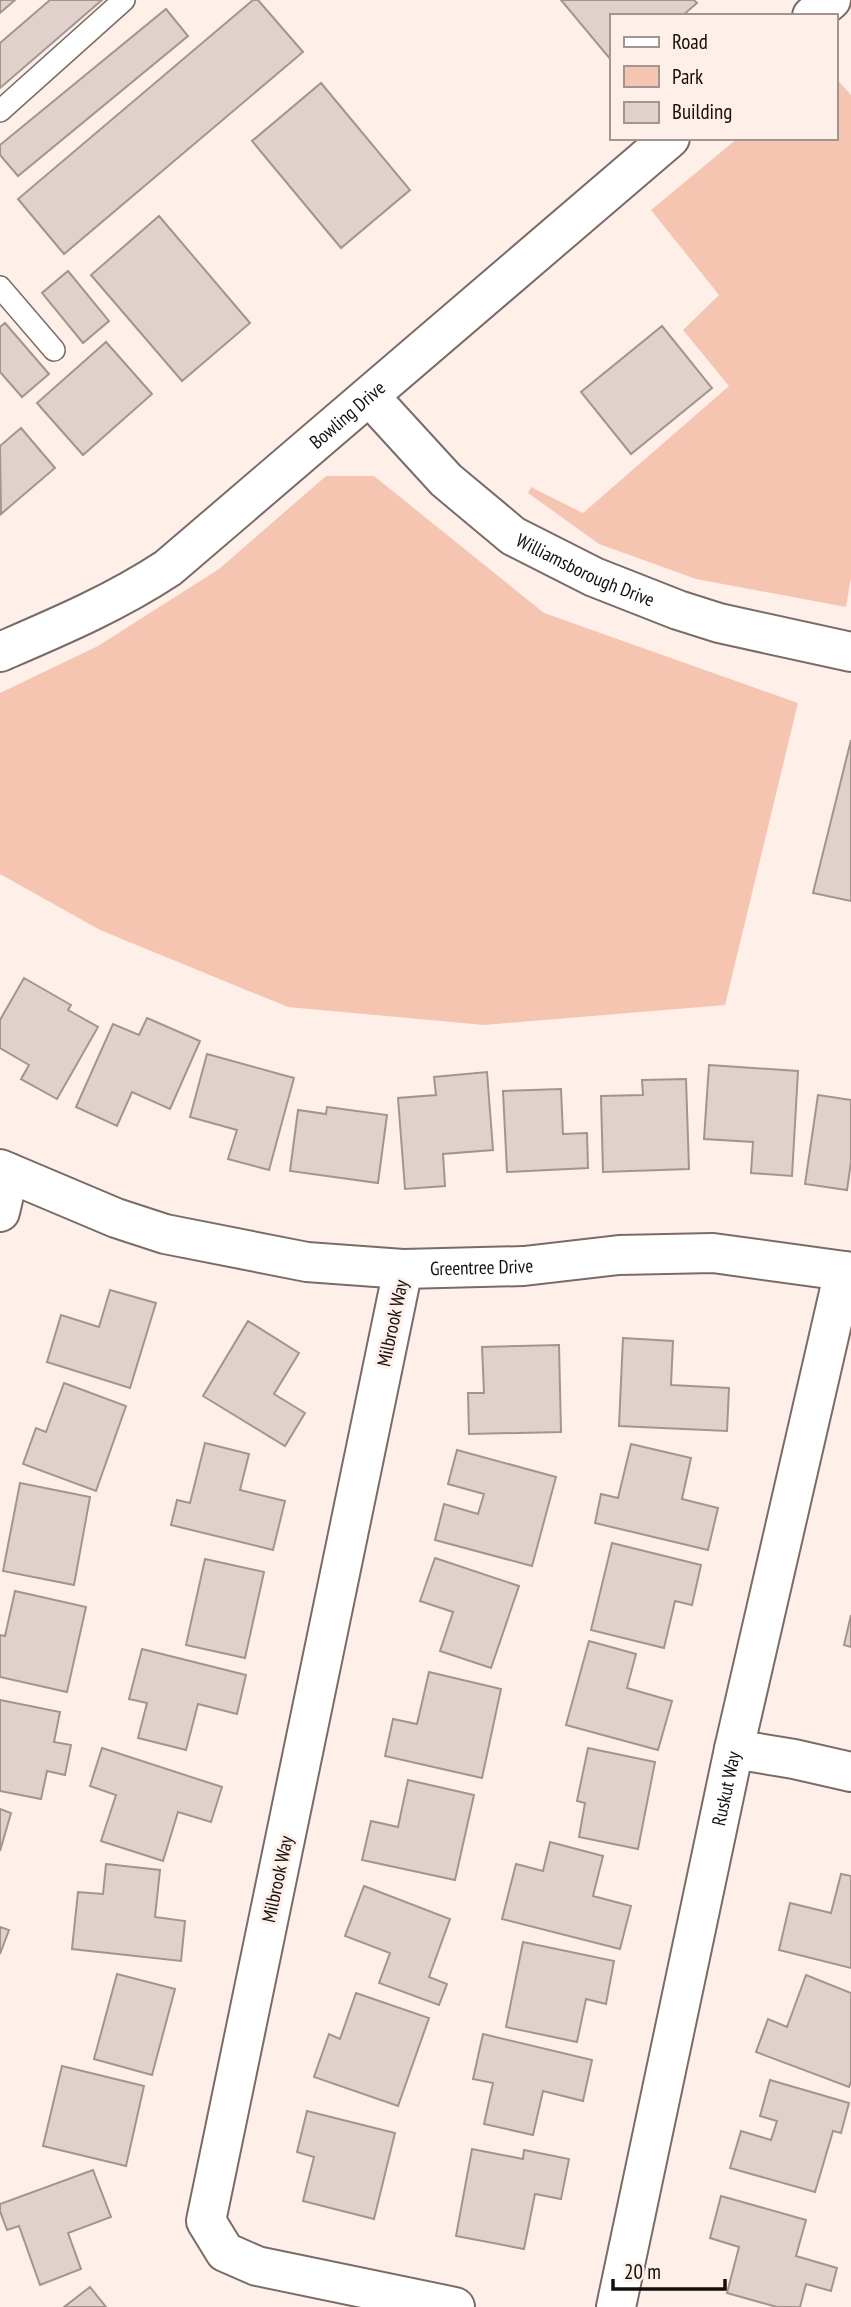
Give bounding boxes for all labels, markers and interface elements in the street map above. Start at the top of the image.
legend [610,14,837,140]
text: Road [672,28,708,55]
text: Park [672,63,703,90]
text: Building [672,98,732,125]
street label: Bowling Drive [304,375,390,454]
street label: Williamsborough Drive [512,528,658,612]
street label: Greentree Drive [430,1253,535,1280]
street label: Milbrook Way [371,1277,413,1369]
street label: Ruskut Way [706,1748,745,1828]
street label: Milbrook Way [256,1833,298,1925]
scale bar [613,2248,725,2292]
text: 20 m [624,2258,661,2285]

